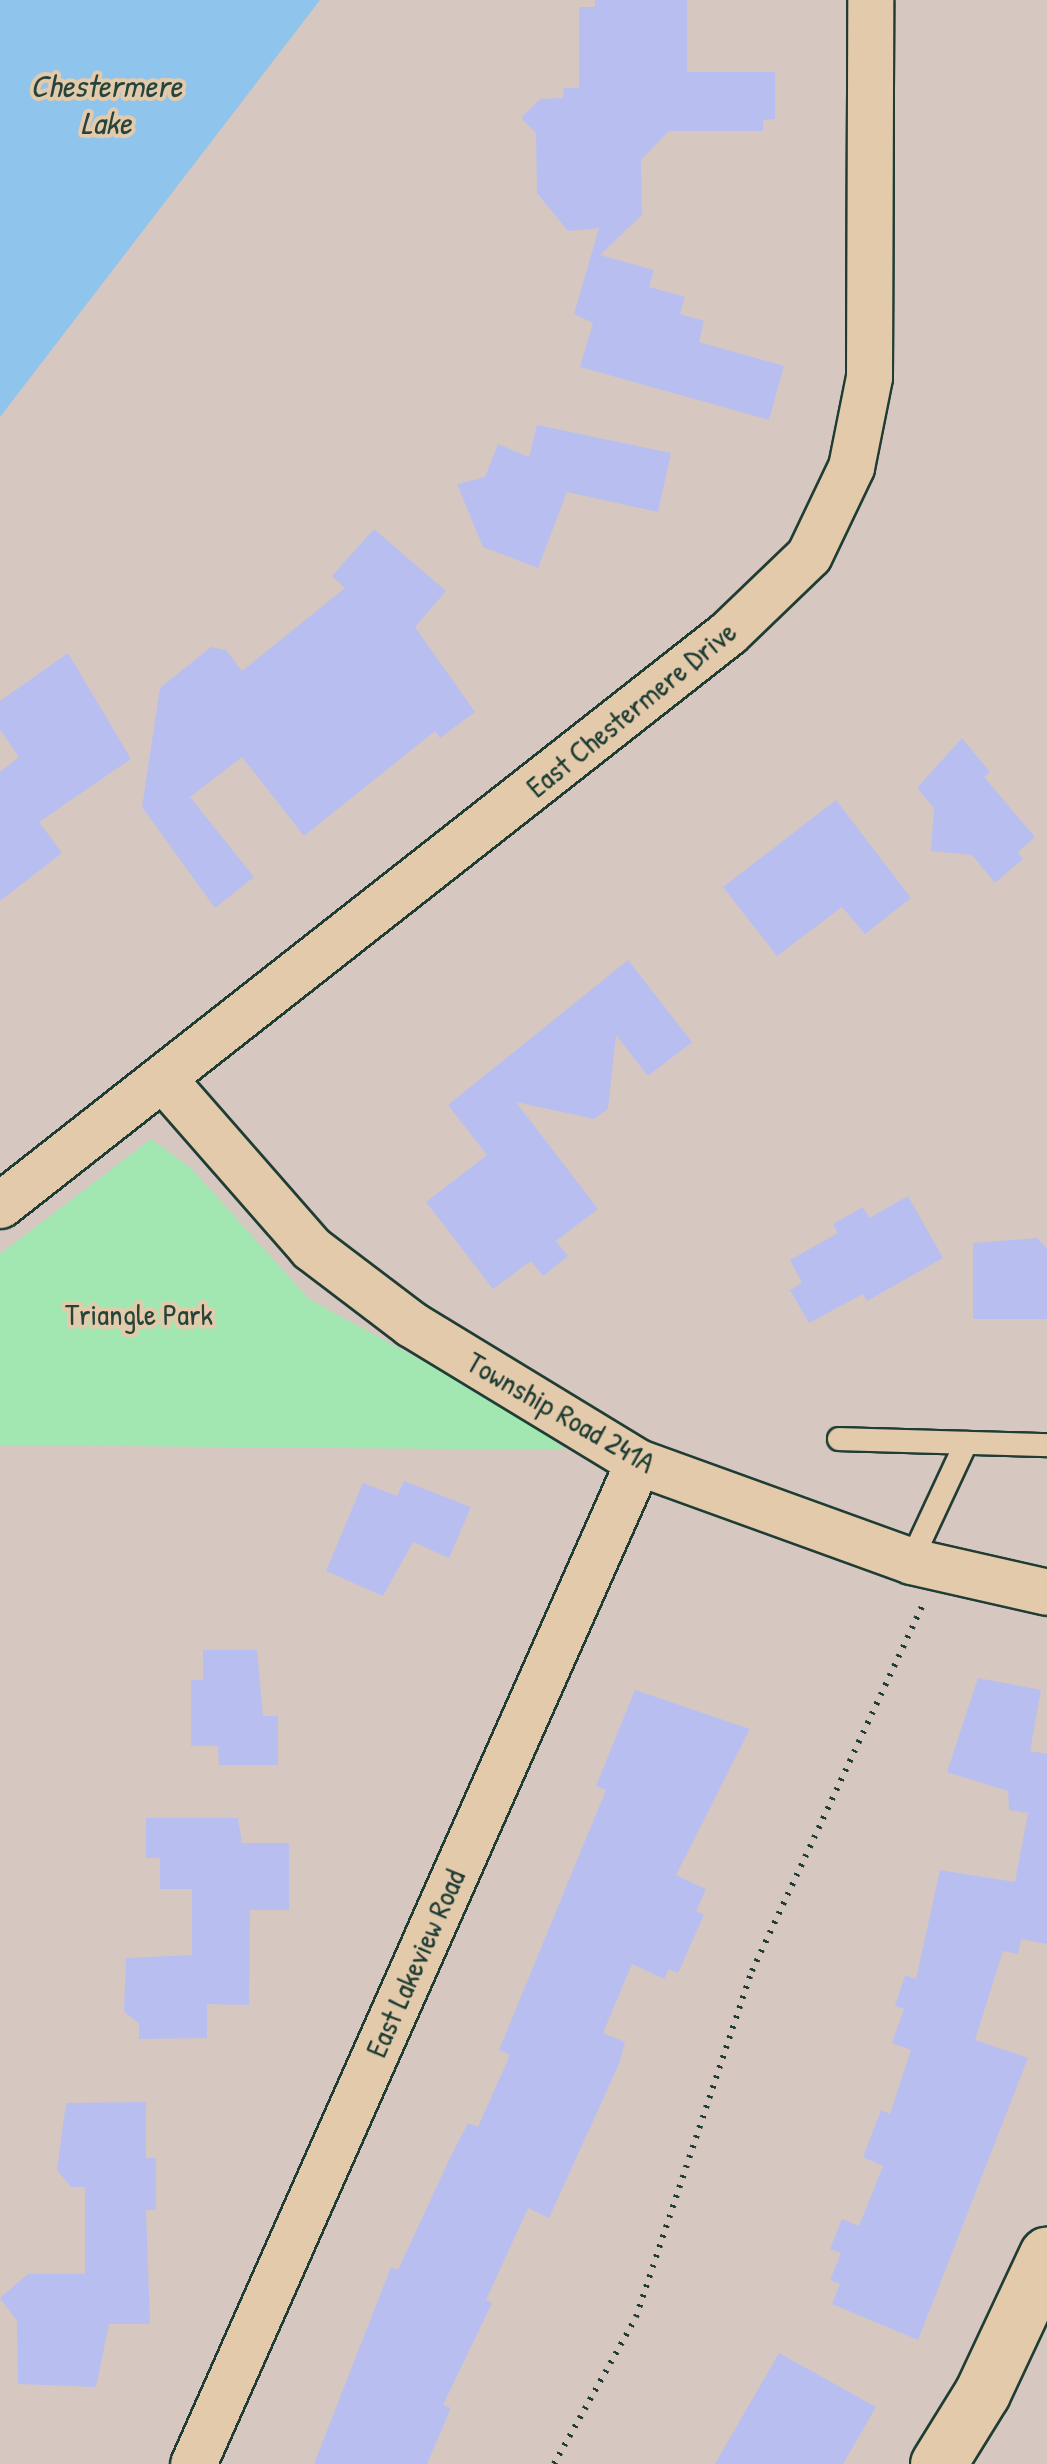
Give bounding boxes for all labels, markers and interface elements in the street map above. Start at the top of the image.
water label: Chestermere Lake [30,68,182,143]
street label: East Chestermere Drive [519,613,743,805]
park label: Triangle Park [65,1296,213,1332]
street label: Township Road 241A [461,1344,661,1480]
street label: East Lakeview Road [358,1864,472,2062]

